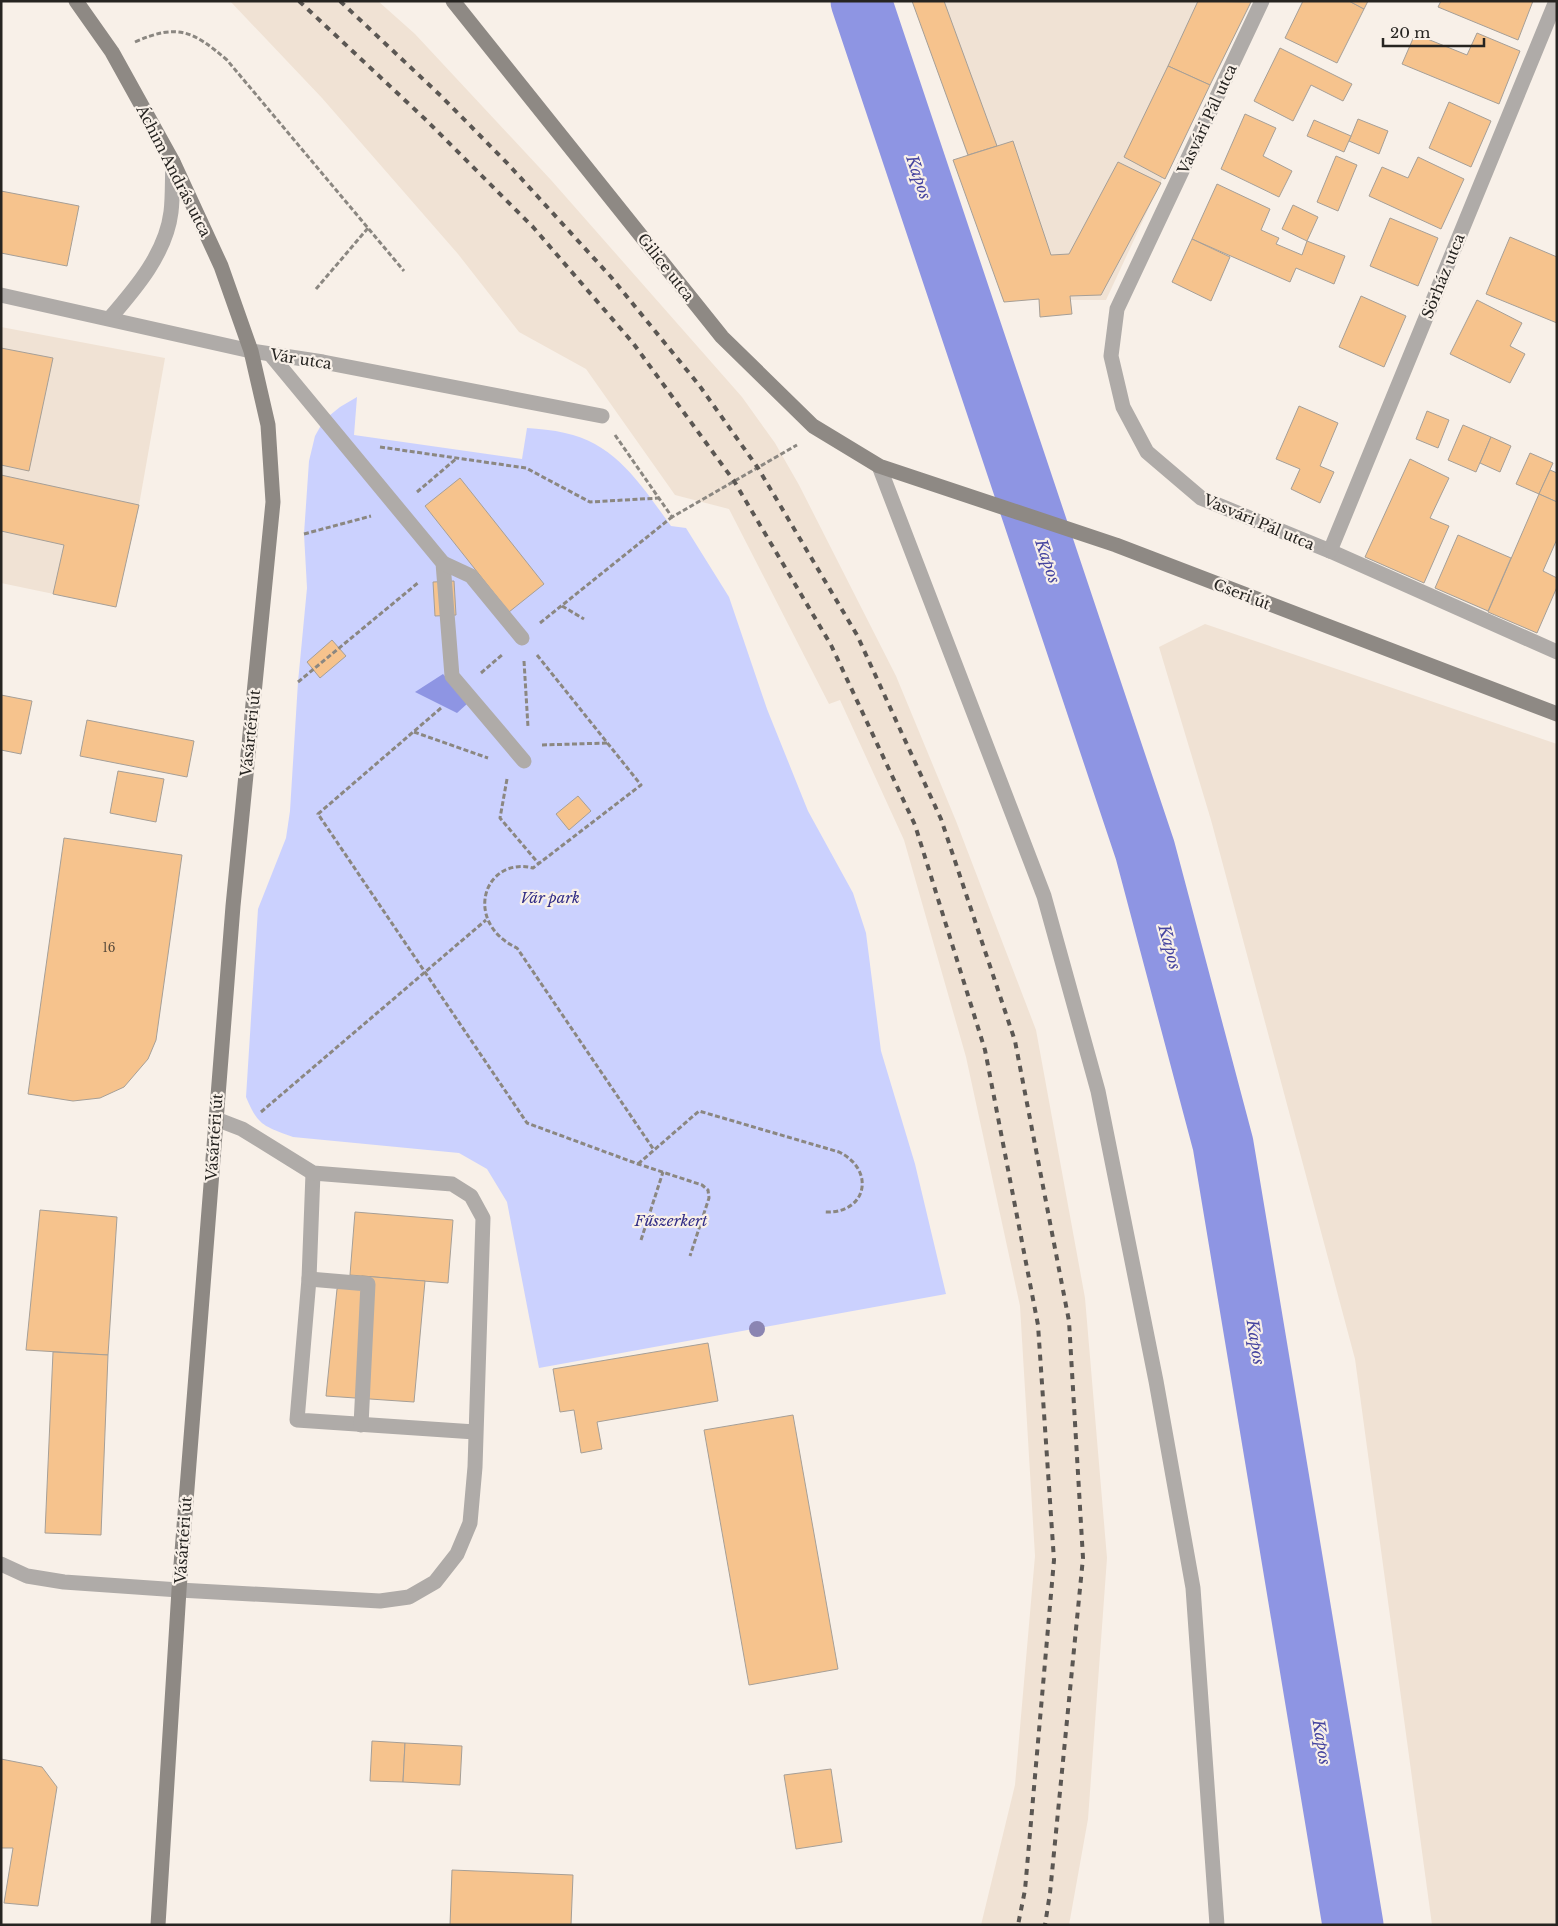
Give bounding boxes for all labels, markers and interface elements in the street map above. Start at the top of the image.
scale bar [1383,15,1484,47]
text: 20 m [1390,23,1430,42]
street label: Vasvári Pál utca [1173,60,1241,178]
street label: Áchim András utca [132,101,216,241]
water label: Kapos [902,151,936,202]
street label: Gilice utca [634,229,699,305]
street label: Sörház utca [1417,230,1469,321]
street label: Vár utca [268,345,334,373]
street label: Vasvári Pál utca [1200,490,1318,554]
water label: Kapos [1031,535,1065,586]
street label: Cseri út [1211,574,1274,614]
street label: Vásártéri út [236,688,264,778]
park label: Vár park [520,888,580,907]
water label: Kapos [1154,921,1186,972]
house number: 16 [102,940,116,955]
street label: Vásártéri út [201,1092,227,1182]
park label: Fűszerkert [634,1211,708,1230]
water label: Kapos [1242,1317,1269,1366]
street label: Vásártéri út [170,1495,196,1585]
water label: Kapos [1308,1717,1335,1766]

